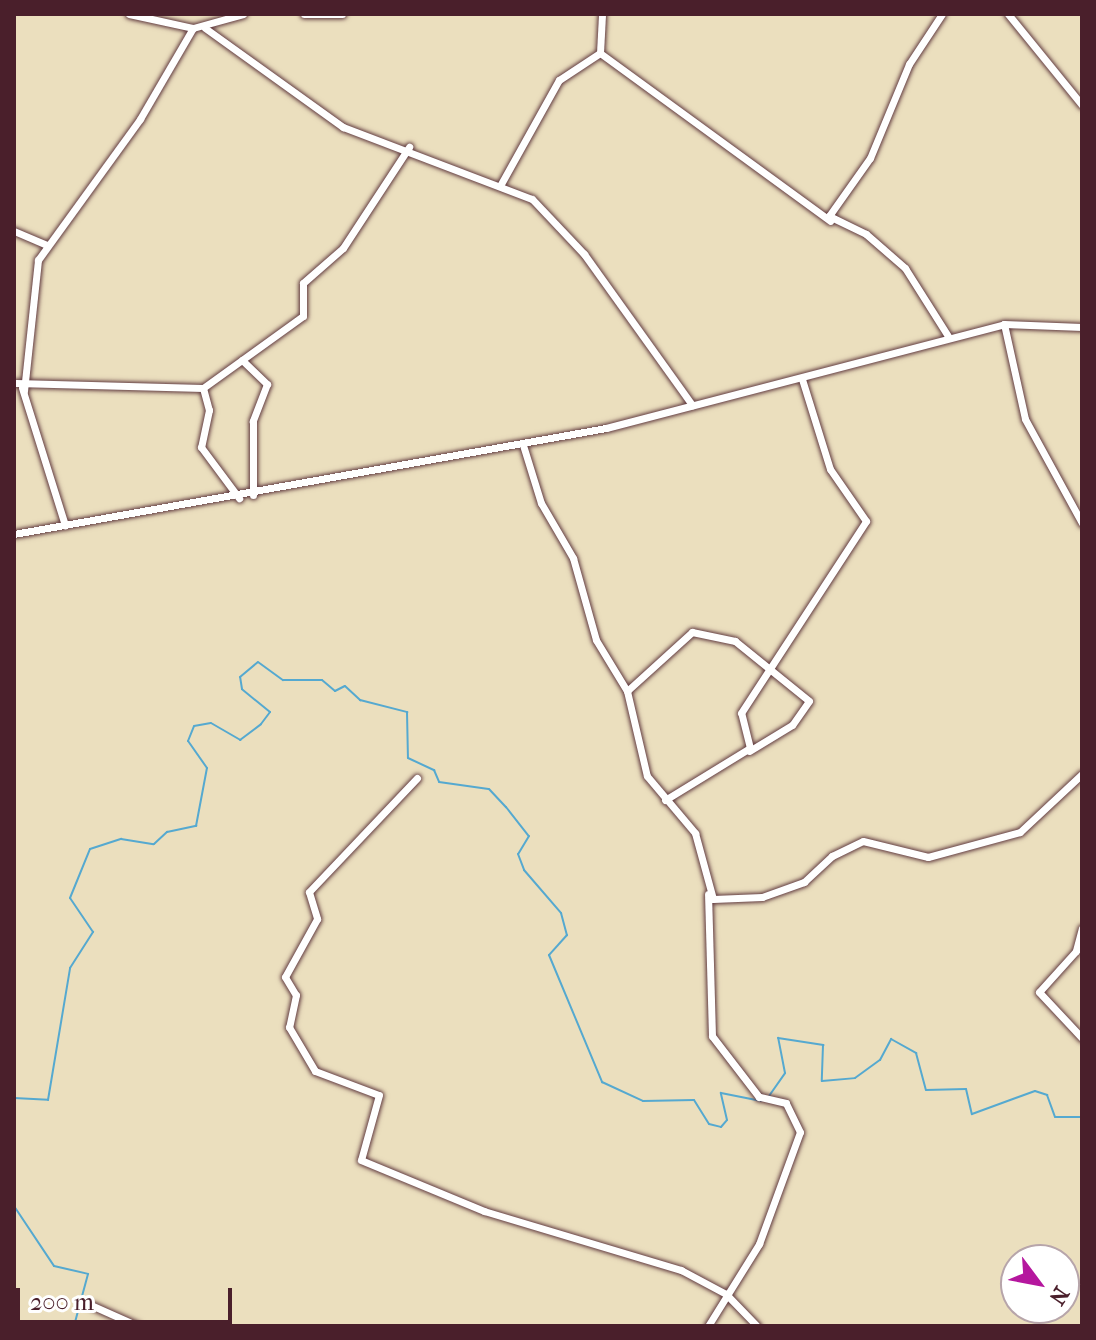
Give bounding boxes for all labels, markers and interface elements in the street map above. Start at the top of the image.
north arrow [1000,1244,1080,1324]
scale bar [20,1272,236,1322]
text: N [1043,1282,1074,1310]
text: 200 m [30,1288,94,1316]

